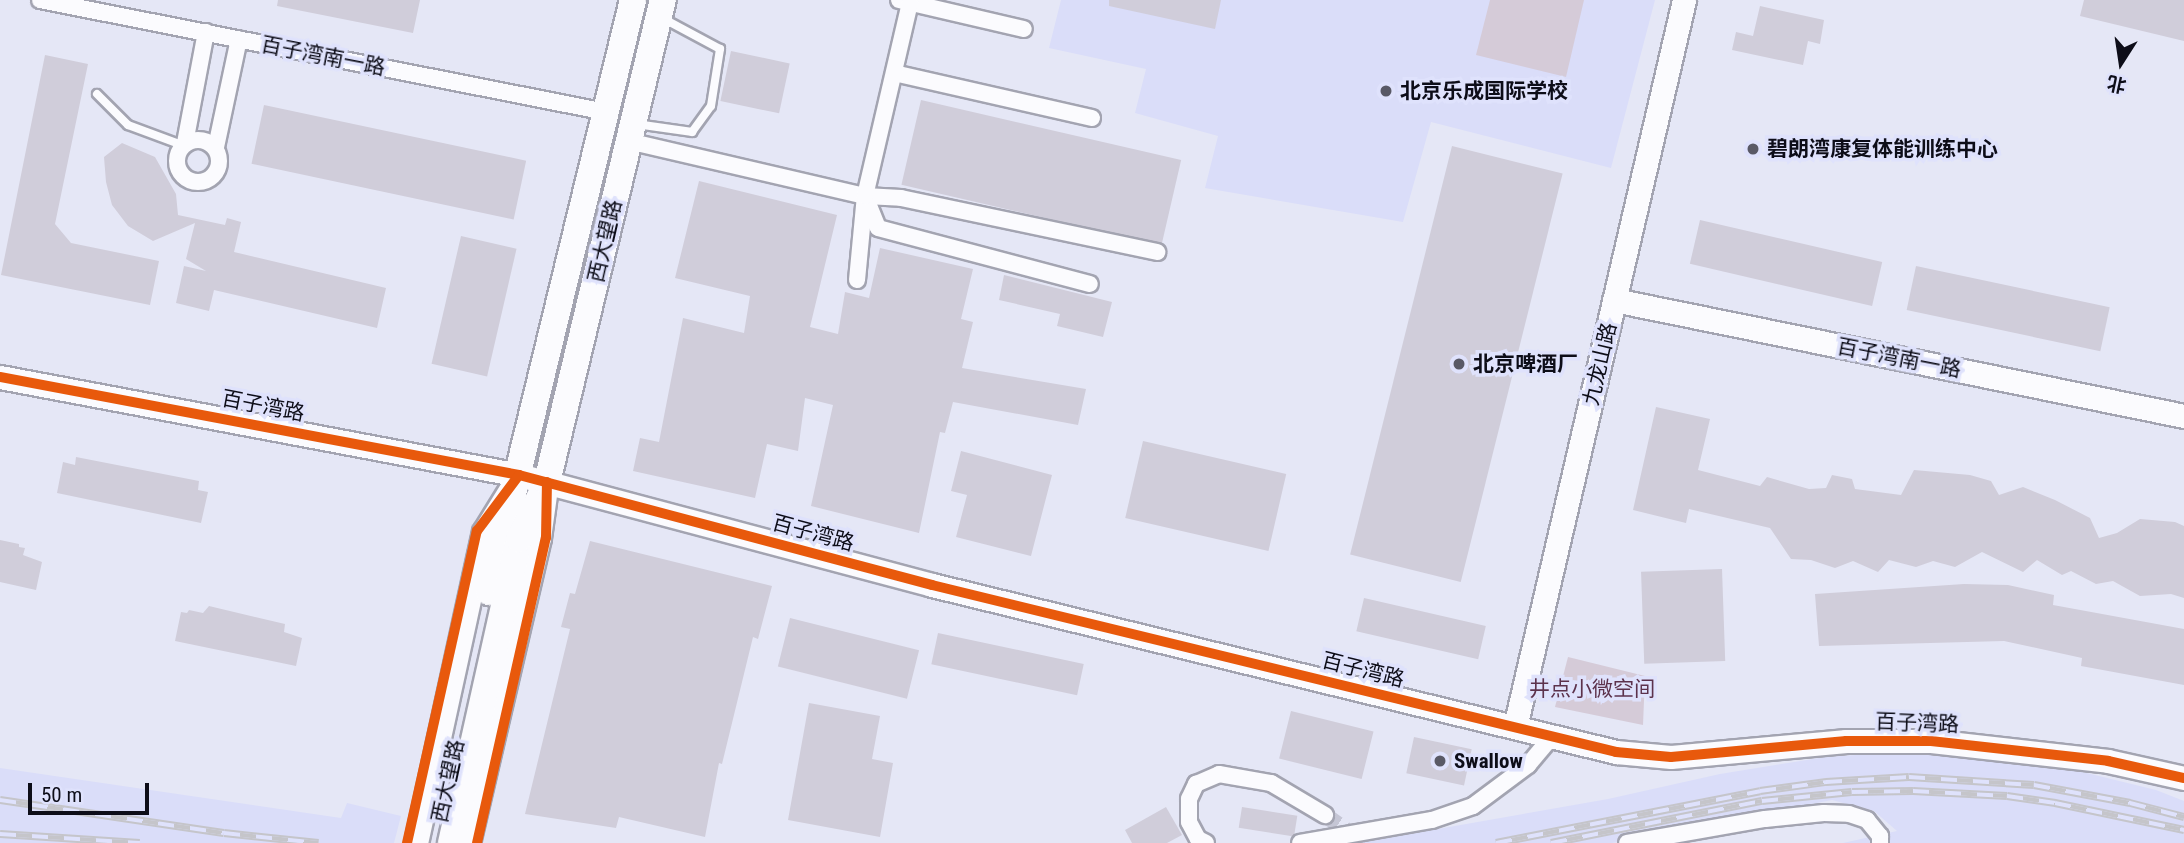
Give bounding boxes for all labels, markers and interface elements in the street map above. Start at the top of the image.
north arrow [2086,28,2156,98]
street label: 百子湾南一路 [259,32,387,80]
text: 北 [2105,71,2128,97]
place label: 北京乐成国际学校 [1400,78,1568,104]
marker: 北京乐成国际学校 [1378,83,1394,99]
place label: 碧朗湾康复体能训练中心 [1767,136,1998,162]
marker: 碧朗湾康复体能训练中心 [1745,141,1761,157]
street label: 西大望路 [583,197,627,285]
street label: 九龙山路 [1578,320,1622,408]
street label: 百子湾南一路 [1835,334,1963,382]
place label: 北京啤酒厂 [1473,351,1578,377]
marker: 北京啤酒厂 [1451,356,1467,372]
street label: 百子湾路 [219,386,307,426]
street label: 百子湾路 [769,510,857,556]
street label: 百子湾路 [1319,648,1407,692]
park label: 井点小微空间 [1529,676,1655,702]
street label: 百子湾路 [1875,709,1959,737]
street label: 西大望路 [427,737,469,825]
place label: Swallow [1454,748,1523,774]
marker: Swallow [1432,753,1448,769]
scale bar [32,770,152,814]
text: 50 m [41,783,82,807]

